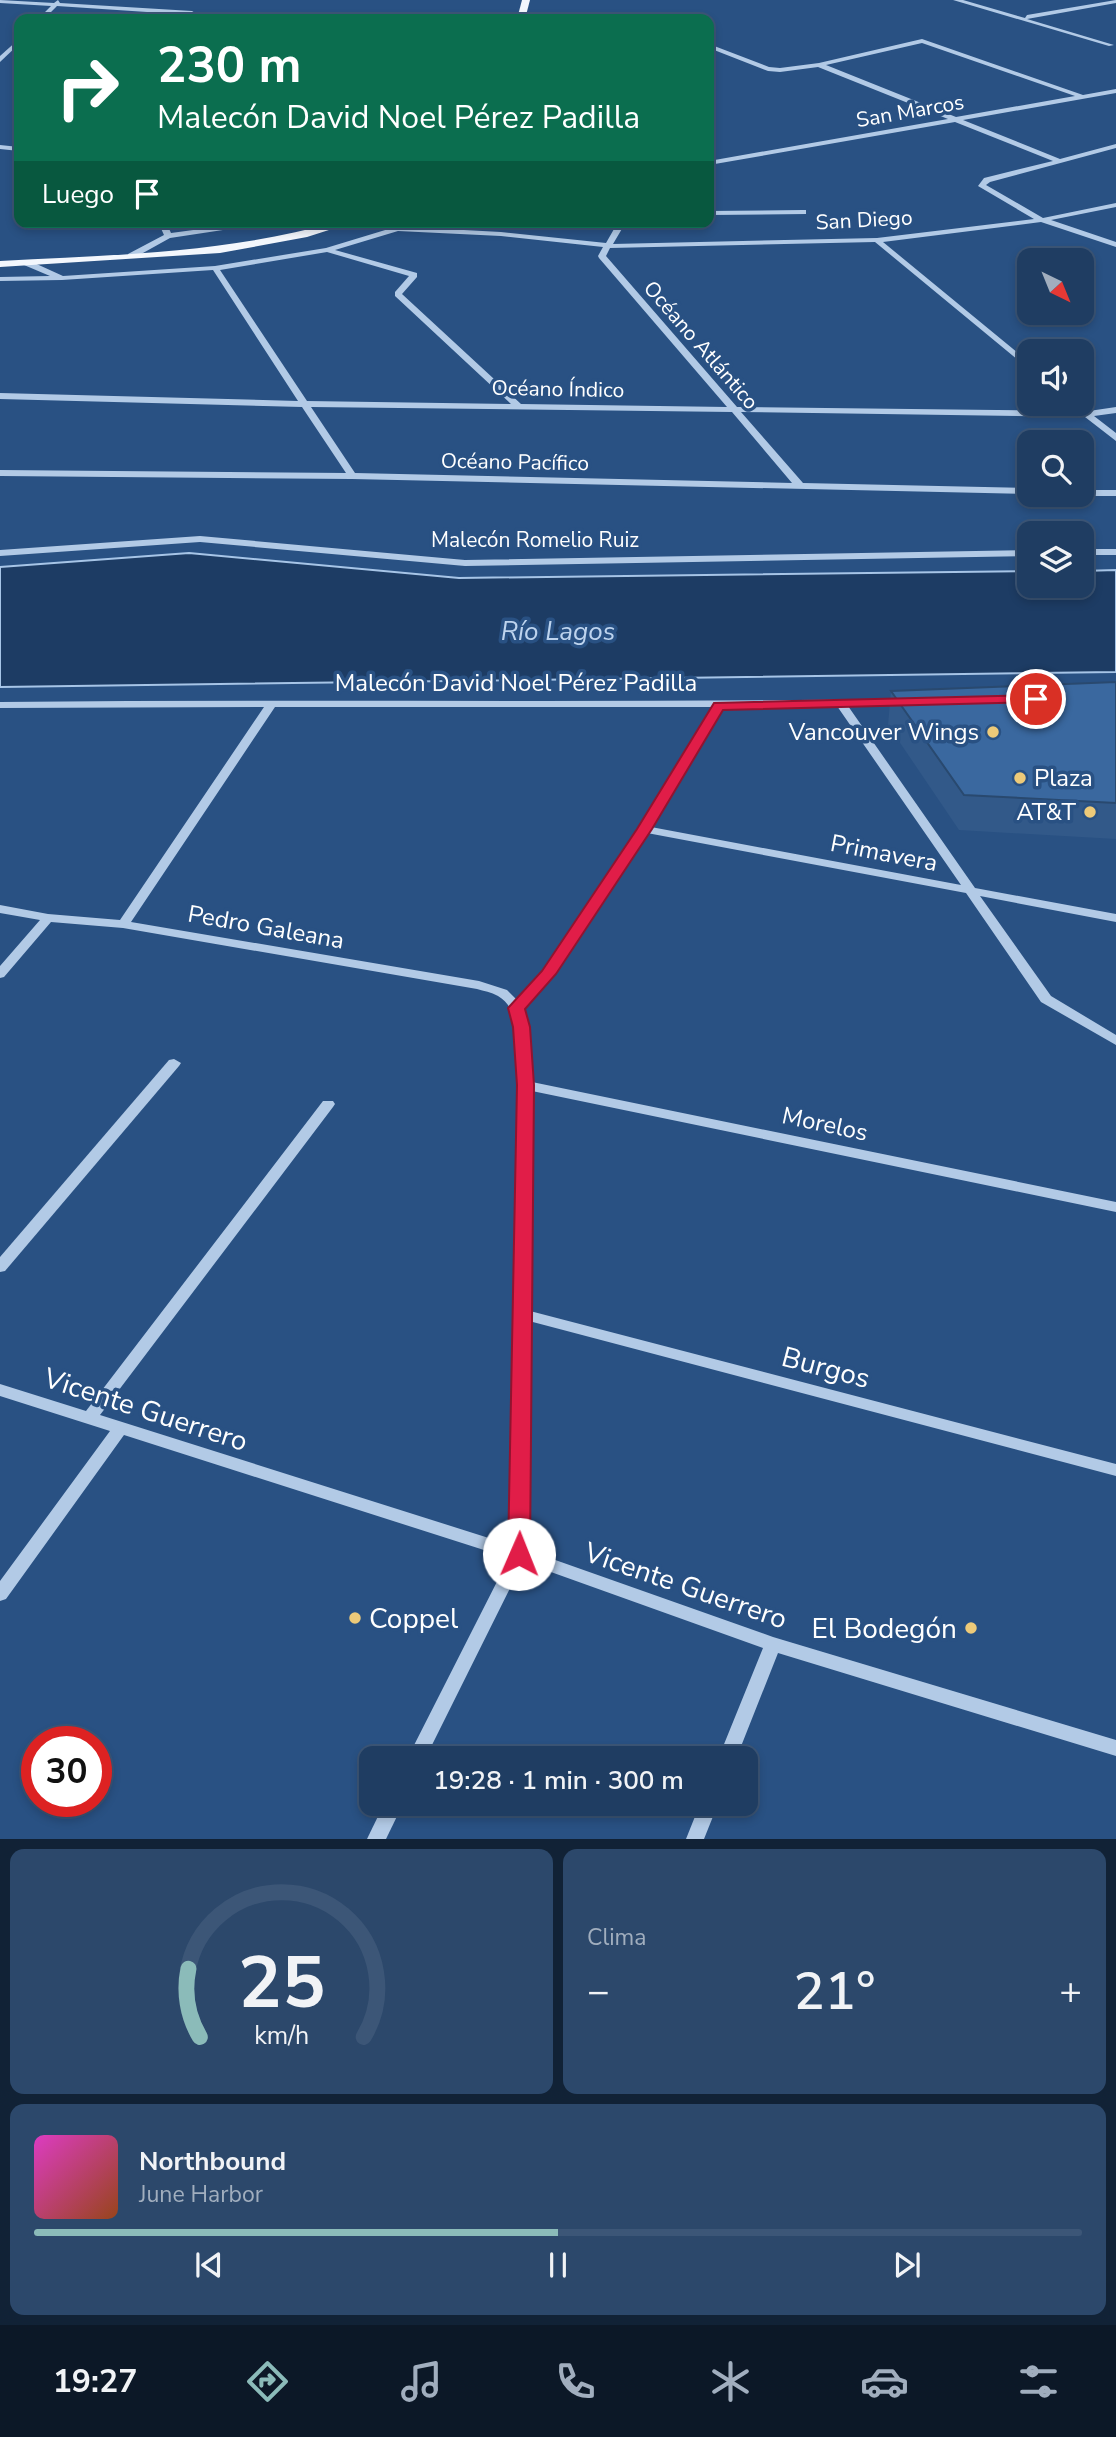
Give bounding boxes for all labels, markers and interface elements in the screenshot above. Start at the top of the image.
text: 230 m [157,32,301,99]
icon: right [42,42,133,133]
street label: San Marcos [854,88,966,134]
text: Malecón David Noel Pérez Padilla [157,96,640,139]
icon: arrive [128,175,166,213]
text: Luego [42,177,114,212]
street label: San Diego [815,203,913,237]
north arrow [1017,248,1094,326]
map controls [1017,248,1094,598]
street label: Océano Atlántico [637,275,765,415]
button: sound [1017,339,1094,416]
street label: Océano Índico [492,374,624,404]
button: search [1017,430,1094,507]
street label: Océano Pacífico [441,447,589,477]
button: layers [1017,521,1094,598]
street label: Malecón Romelio Ruiz [431,526,639,554]
water label: Río Lagos [501,614,615,649]
street label: Malecón David Noel Pérez Padilla [335,667,697,699]
pin [1006,669,1066,729]
icon: arrive [1017,680,1055,718]
place label: Vancouver Wings [788,716,979,748]
marker: Vancouver Wings [985,724,1001,740]
place label: Plaza [1034,762,1093,794]
marker: Plaza [1012,770,1028,786]
place label: AT&T [1016,796,1077,828]
marker: AT&T [1082,804,1098,820]
street label: Primavera [828,827,940,879]
street label: Pedro Galeana [185,897,347,957]
street label: Morelos [779,1099,871,1149]
street label: Burgos [777,1338,874,1398]
street label: Vicente Guerrero [38,1359,252,1461]
position arrow [482,1517,556,1591]
street label: Vicente Guerrero [578,1533,792,1638]
place label: Coppel [369,1600,459,1638]
marker: Coppel [347,1610,363,1626]
place label: El Bodegón [812,1610,957,1648]
marker: El Bodegón [963,1620,979,1636]
speed limit sign: 30 [21,1726,112,1817]
text: 19:28 · 1 min · 300 m [433,1763,684,1798]
text: Clima [587,1922,647,1953]
text: 25 [238,1934,325,2034]
text: 21° [794,1956,875,2027]
text: − [587,1966,610,2017]
text: + [1059,1966,1082,2017]
text: km/h [254,2019,309,2053]
text: Northbound [139,2144,286,2179]
text: June Harbor [139,2179,263,2210]
icon: previous [190,2246,228,2284]
icon: pause [539,2246,577,2284]
icon: next [888,2246,926,2284]
icon: directions [243,2357,292,2406]
icon: music [397,2357,446,2406]
icon: phone [551,2357,600,2406]
icon: climate [706,2357,755,2406]
icon: car [860,2357,909,2406]
icon: filters [1014,2357,1063,2406]
text: 19:27 [53,2360,137,2403]

